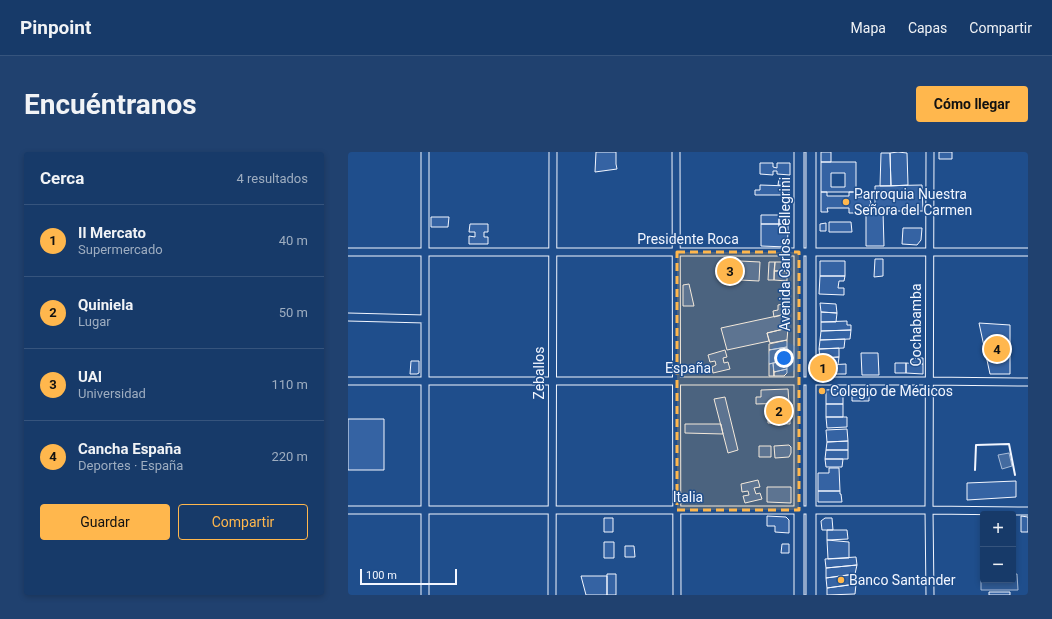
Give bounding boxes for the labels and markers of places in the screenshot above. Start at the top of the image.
place label: Parroquia Nuestra Señora del Carmen [854,186,972,218]
marker: Parroquia Nuestra Señora del Carmen [841,197,851,207]
pin: 3 [717,256,743,286]
pin: 4 [984,334,1010,364]
pin: 1 [810,353,836,383]
place label: Colegio de Médicos [830,383,953,399]
marker: Colegio de Médicos [817,386,827,396]
pin: 2 [766,396,792,426]
place label: Banco Santander [849,572,956,588]
marker: Banco Santander [836,575,846,585]

